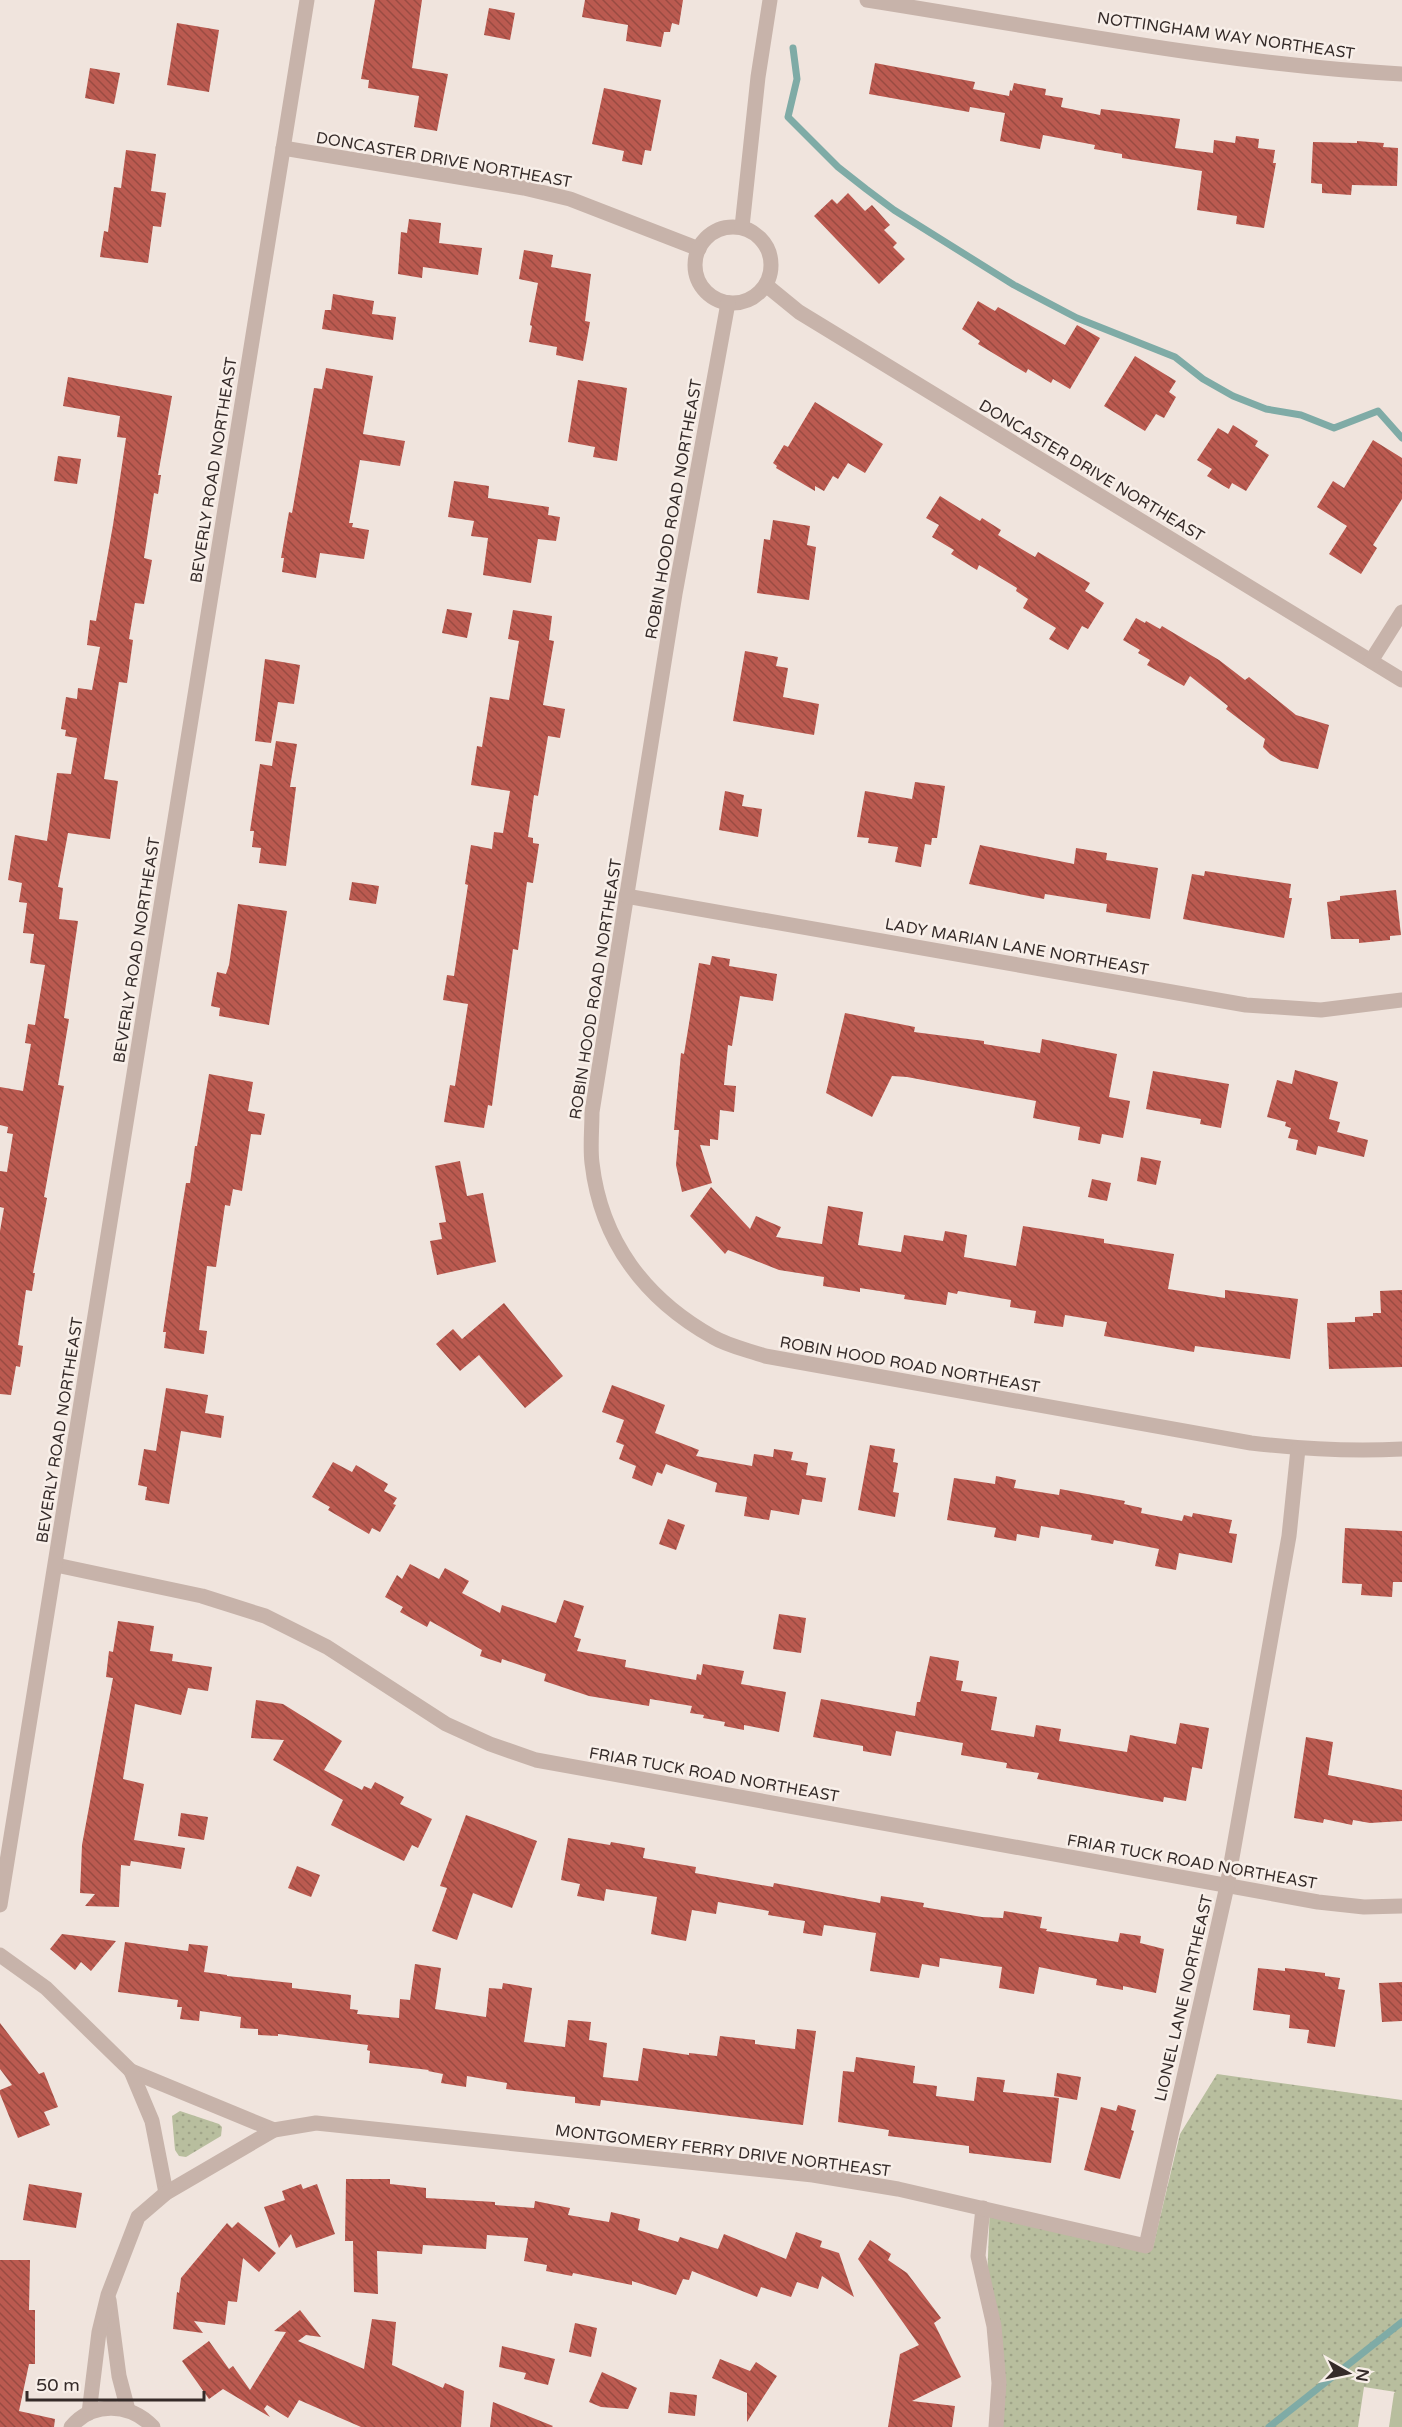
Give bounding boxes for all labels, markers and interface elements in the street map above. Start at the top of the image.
street label: NOTTINGHAM WAY NORTHEAST [1096,8,1356,64]
street label: DONCASTER DRIVE NORTHEAST [314,128,574,192]
street label: BEVERLY ROAD NORTHEAST [186,355,242,585]
street label: ROBIN HOOD ROAD NORTHEAST [641,377,707,641]
street label: DONCASTER DRIVE NORTHEAST [975,395,1208,546]
street label: BEVERLY ROAD NORTHEAST [109,835,165,1065]
street label: ROBIN HOOD ROAD NORTHEAST [565,857,627,1121]
street label: LADY MARIAN LANE NORTHEAST [883,914,1150,980]
street label: BEVERLY ROAD NORTHEAST [32,1315,88,1545]
street label: ROBIN HOOD ROAD NORTHEAST [778,1332,1042,1398]
street label: FRIAR TUCK ROAD NORTHEAST [587,1743,841,1807]
street label: FRIAR TUCK ROAD NORTHEAST [1065,1830,1319,1894]
street label: LIONEL LANE NORTHEAST [1150,1893,1218,2103]
street label: MONTGOMERY FERRY DRIVE NORTHEAST [554,2120,892,2182]
north arrow [1318,2343,1378,2403]
scale bar [27,2364,204,2402]
text: N [1351,2367,1373,2383]
text: 50 m [36,2374,80,2396]

